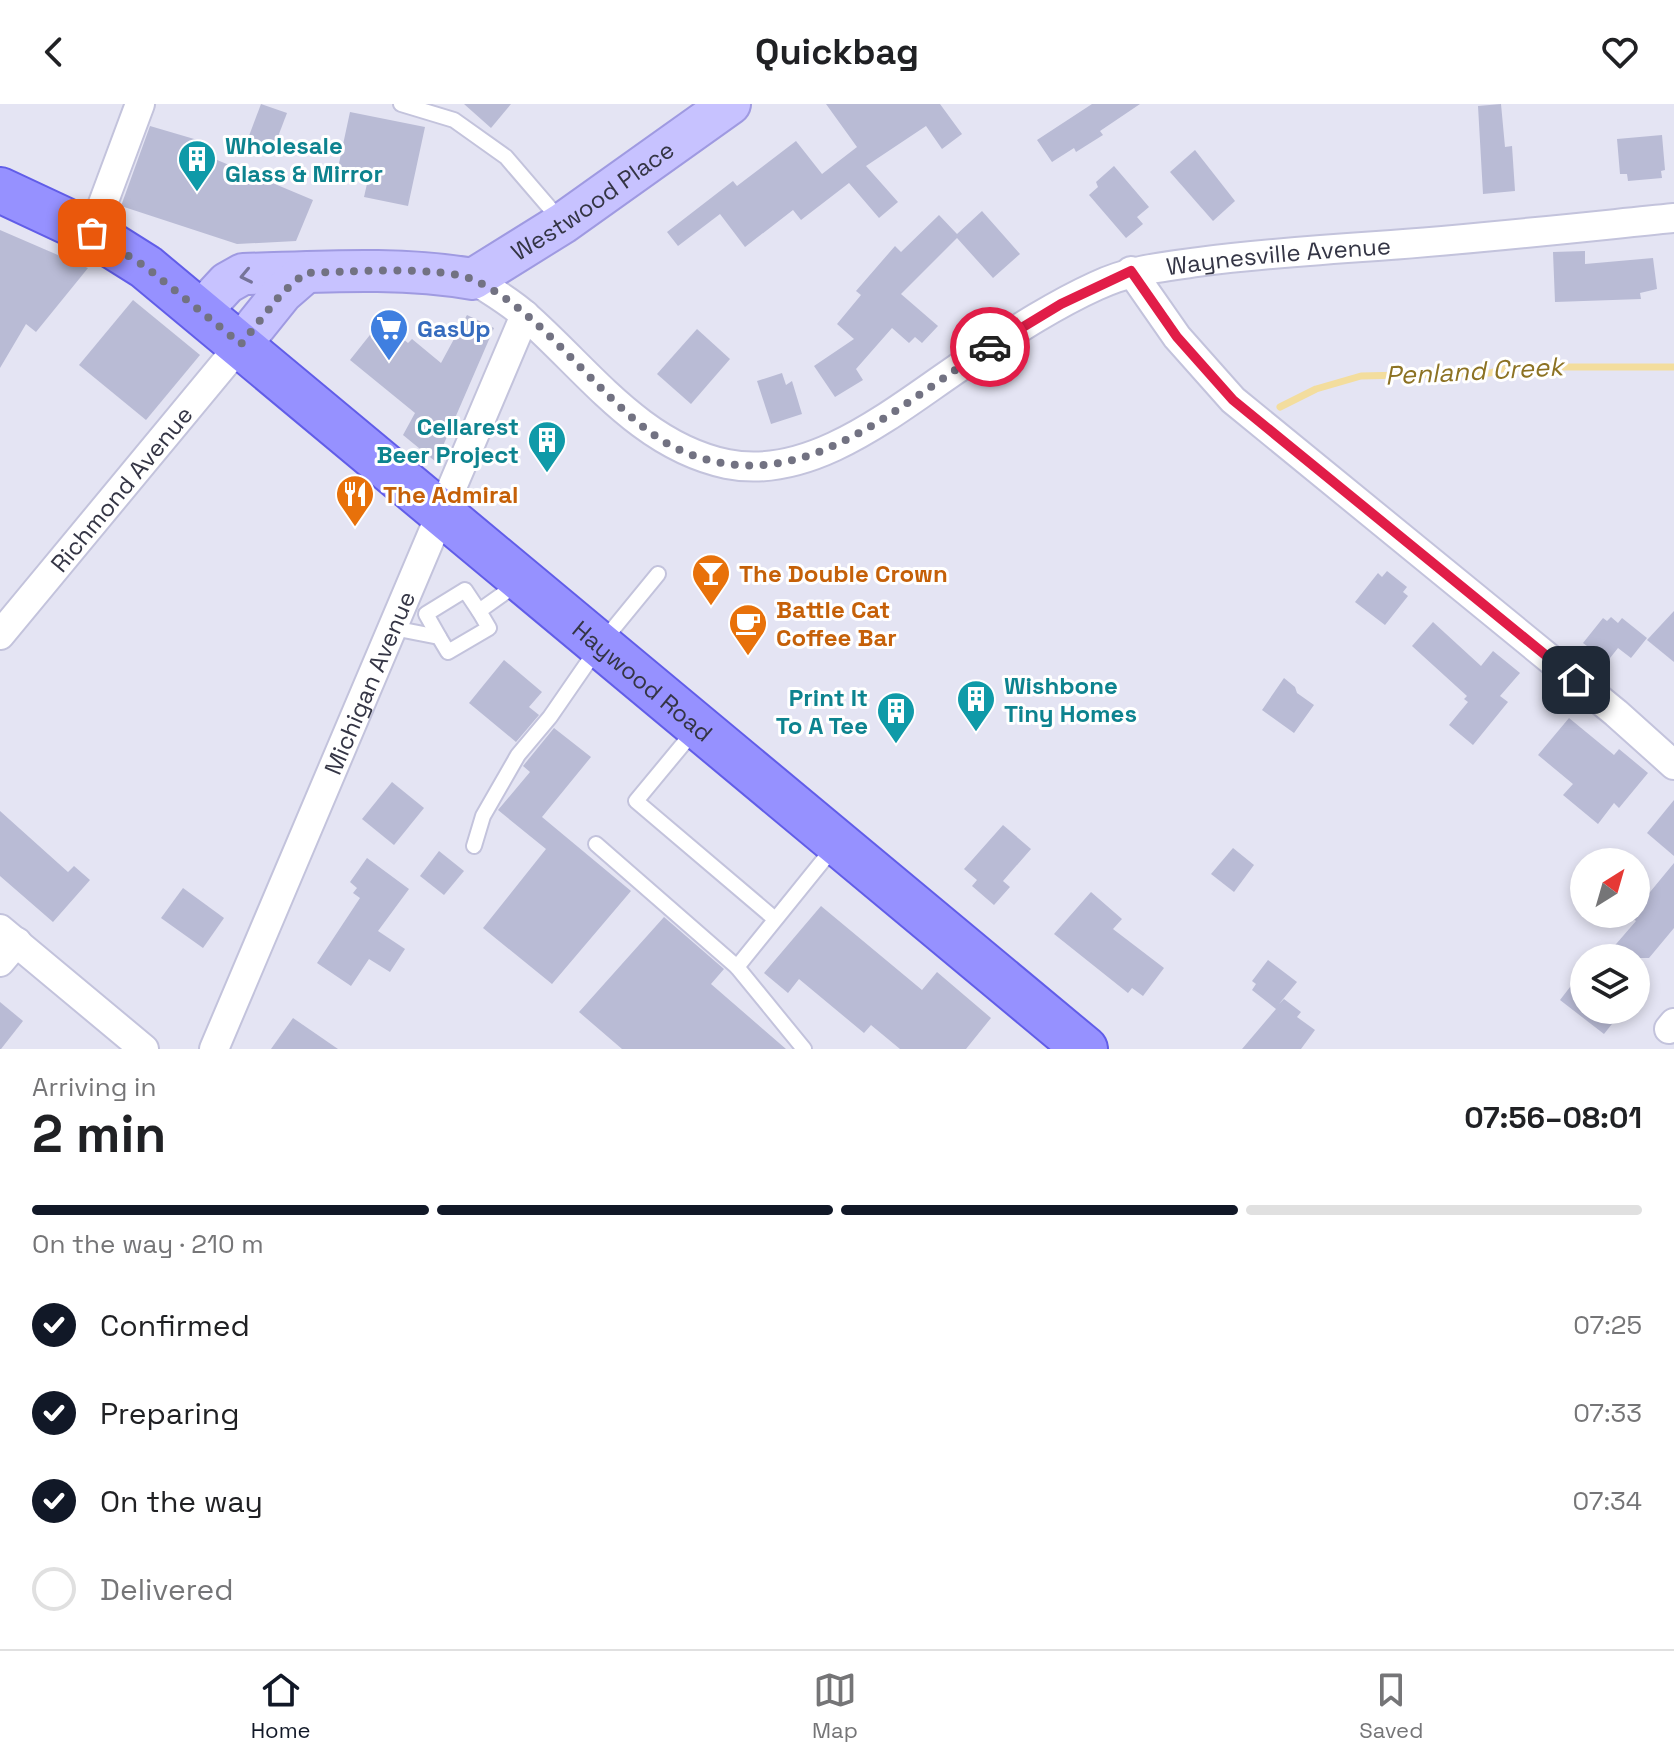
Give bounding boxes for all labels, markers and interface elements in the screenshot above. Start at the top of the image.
text: Quickbag [755,29,919,75]
icon: back [32,30,76,74]
icon: heart [1598,30,1642,74]
place label: Wholesale Glass & Mirror [225,130,383,189]
street label: Westwood Place [505,133,680,267]
building icon: Wholesale Glass & Mirror [176,138,218,193]
pin [58,199,126,267]
icon: bag [70,211,114,255]
street label: Waynesville Avenue [1164,230,1392,282]
one-way arrow [240,267,253,284]
supermarket icon: GasUp [368,307,410,362]
courier [950,307,1030,387]
place label: GasUp [417,313,491,344]
icon: car [968,325,1012,369]
water label: Penland Creek [1384,349,1567,393]
street label: Richmond Avenue [43,399,199,578]
place label: Cellarest Beer Project [377,411,519,470]
building icon: Cellarest Beer Project [526,419,568,474]
restaurant icon: The Admiral [334,473,376,528]
place label: The Admiral [383,479,518,510]
bar icon: The Double Crown [690,552,732,607]
place label: The Double Crown [739,558,948,589]
street label: Michigan Avenue [317,586,422,779]
place label: Battle Cat Coffee Bar [776,594,897,653]
cafe icon: Battle Cat Coffee Bar [727,602,769,657]
street label: Haywood Road [566,613,719,748]
pin [1542,646,1610,714]
icon: home [1554,658,1598,702]
place label: Wishbone Tiny Homes [1004,670,1137,729]
building icon: Wishbone Tiny Homes [955,678,997,733]
place label: Print It To A Tee [776,682,868,741]
building icon: Print It To A Tee [875,690,917,745]
north arrow [1570,848,1650,928]
map controls [1570,848,1650,1024]
button: layers [1570,944,1650,1024]
text: Arriving in [32,1070,156,1104]
text: 07:56–08:01 [1464,1098,1642,1137]
text: 2 min [32,1101,166,1167]
text: On the way · 210 m [32,1227,264,1261]
icon: check [32,1303,76,1347]
text: Confirmed [100,1306,250,1345]
text: 07:25 [1573,1308,1642,1342]
icon: check [32,1391,76,1435]
text: Preparing [100,1394,239,1433]
text: 07:33 [1573,1396,1642,1430]
icon: check [32,1479,76,1523]
text: On the way [100,1482,263,1521]
text: 07:34 [1573,1484,1642,1518]
text: Delivered [100,1570,234,1609]
tab: Home [251,1668,311,1744]
tab: Map [812,1668,858,1744]
tab: Saved [1359,1668,1423,1744]

